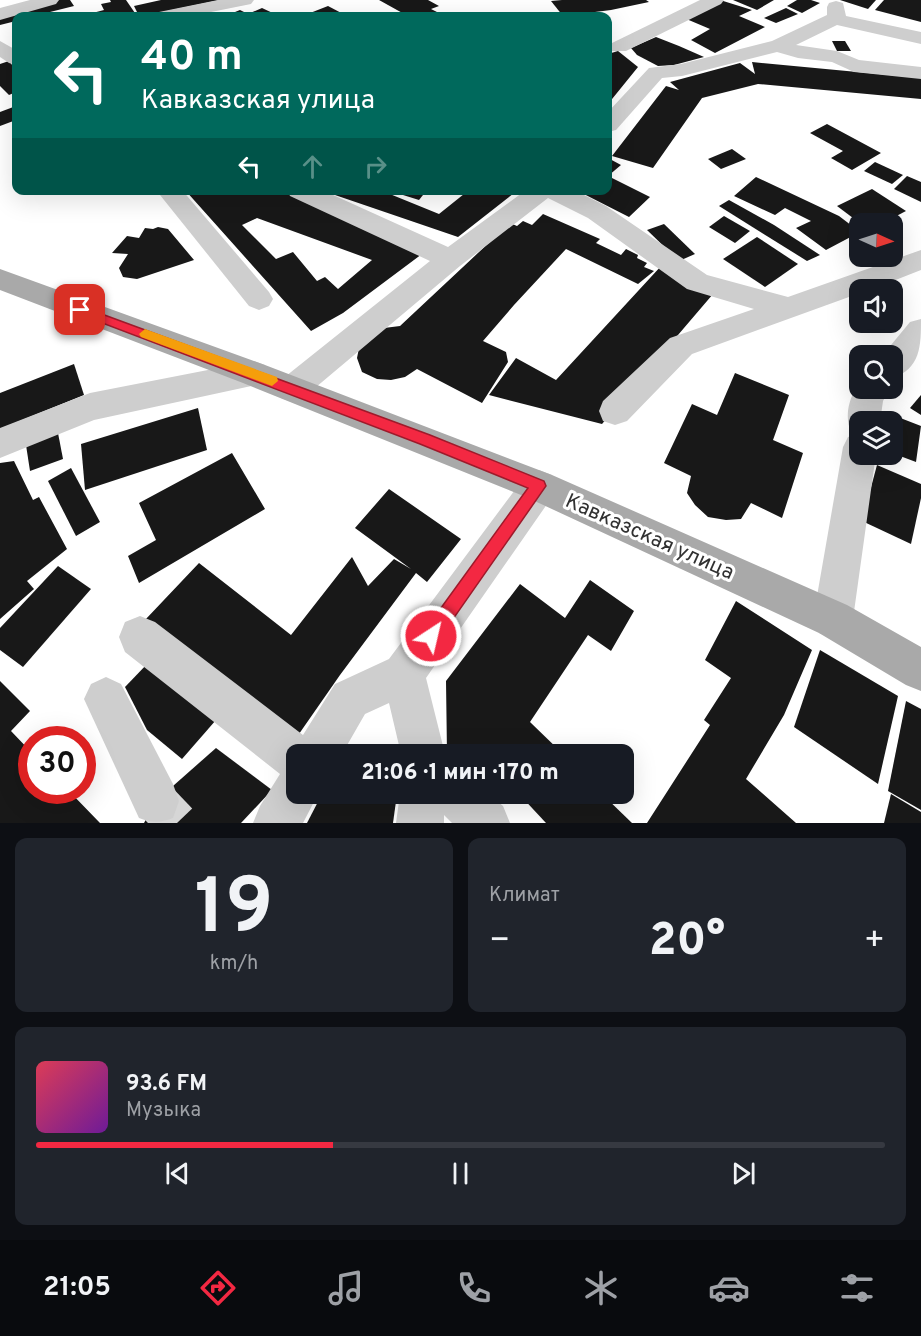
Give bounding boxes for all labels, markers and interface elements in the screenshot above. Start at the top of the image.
text: 40 m [141,32,243,85]
icon: left [42,36,120,114]
text: Кавказская улица [141,84,375,118]
icon: left [233,150,266,183]
icon: ahead [296,150,329,183]
icon: right [359,150,392,183]
north arrow [849,213,903,267]
map controls [849,213,903,465]
button: sound [849,279,903,333]
pin [54,284,105,335]
icon: arrive [63,293,96,326]
button: search [849,345,903,399]
button: layers [849,411,903,465]
street label: Кавказская улица [561,488,738,587]
position arrow [399,604,463,668]
speed limit sign: 30 [18,726,96,804]
text: 21:06 · 1 мин · 170 m [361,760,559,787]
text: 19 [194,862,274,961]
text: Климат [489,883,560,909]
text: 20° [649,914,725,971]
text: − [489,921,510,963]
text: + [864,921,885,963]
text: km/h [210,951,258,977]
text: 93.6 FM [126,1071,207,1098]
text: Музыка [126,1098,201,1124]
icon: previous [161,1157,194,1190]
icon: pause [444,1157,477,1190]
icon: next [727,1157,760,1190]
icon: directions [197,1267,239,1309]
icon: music [325,1267,367,1309]
icon: phone [453,1267,495,1309]
icon: climate [580,1267,622,1309]
icon: car [708,1267,750,1309]
icon: filters [836,1267,878,1309]
text: 21:05 [43,1271,111,1305]

